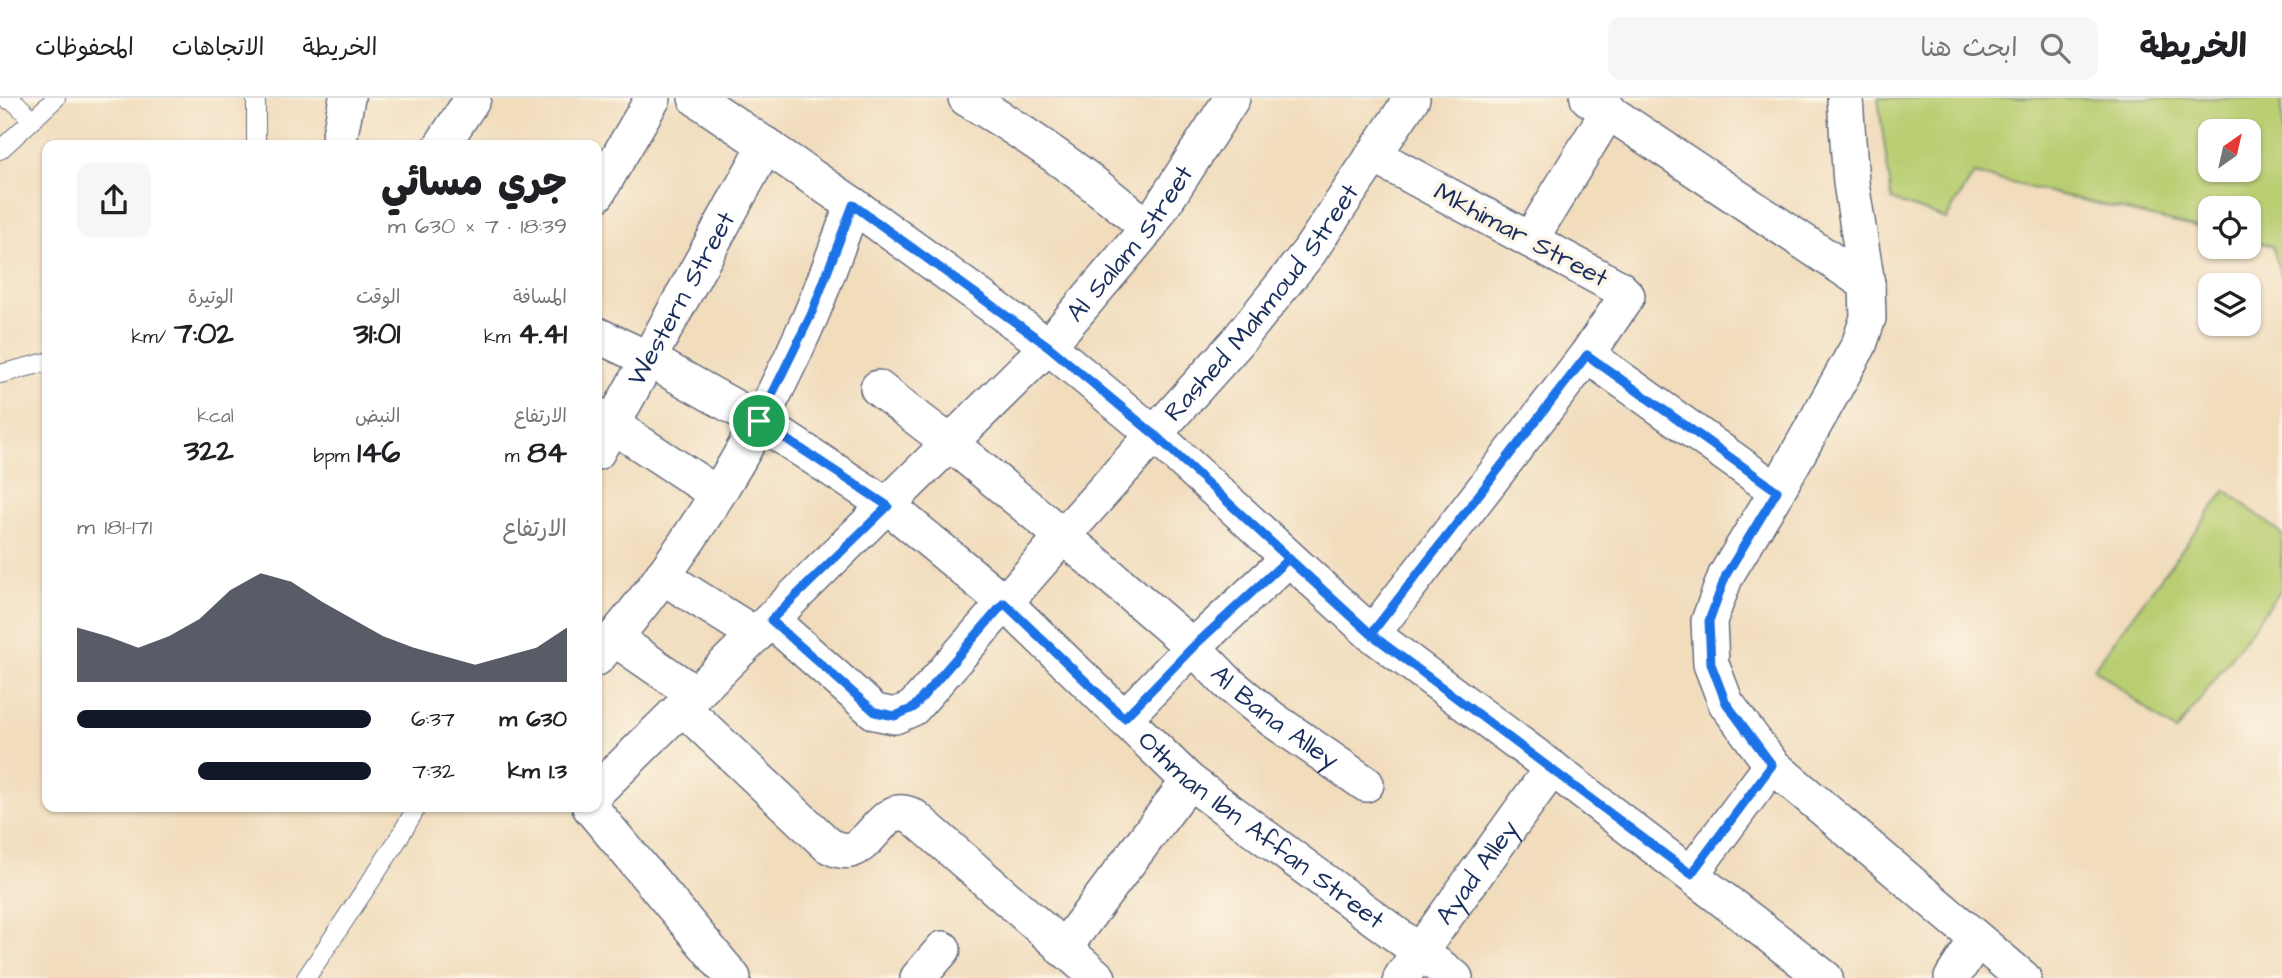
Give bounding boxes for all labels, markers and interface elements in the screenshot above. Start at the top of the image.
search box [1608,17,2098,80]
text: الخريطة [2140,24,2247,70]
icon: search [2036,29,2074,67]
text: ابحث هنا [1920,30,2018,66]
text: المحفوظات [35,31,134,65]
text: الاتجاهات [172,31,265,65]
text: الخريطة [303,31,377,65]
north arrow [2198,119,2261,182]
map controls [2198,119,2261,336]
text: جري مسائي [381,158,567,210]
street label: Al Salam Street [1058,158,1202,330]
button: share [77,163,151,237]
street label: Mkhimar Street [1427,174,1615,296]
street label: Rashed Mahmoud Street [1156,176,1368,430]
button: locate [2198,196,2261,259]
street label: Western Street [619,205,744,392]
text: 18:39 · 7 × 630 m [388,210,567,242]
button: layers [2198,273,2261,336]
text: الوتيرة [188,284,234,311]
text: الوقت [356,284,400,311]
text: المسافة [513,284,567,311]
text: 7:02 [174,313,234,355]
text: 31:01 [353,313,400,355]
text: 4.41 [518,313,567,355]
text: /km [131,324,174,351]
text: km [484,324,518,351]
pin [729,391,789,451]
icon: arrive [740,402,778,440]
text: kcal [197,403,234,430]
text: النبض [355,403,400,430]
text: الارتفاع [514,403,567,430]
text: 322 [184,430,234,472]
text: 146 [357,432,400,474]
text: 84 [527,432,567,474]
text: bpm [314,443,357,470]
text: m [505,443,527,470]
text: 171–181 m [77,511,152,543]
text: الارتفاع [503,513,567,545]
street label: Al Bana Alley [1202,657,1346,779]
text: 6:37 [411,703,455,735]
text: 630 m [499,703,567,735]
street label: Othman Ibn Affan Street [1130,723,1392,938]
text: 7:32 [412,755,455,787]
text: 1.3 km [508,755,567,787]
street label: Ayad Alley [1427,813,1528,932]

